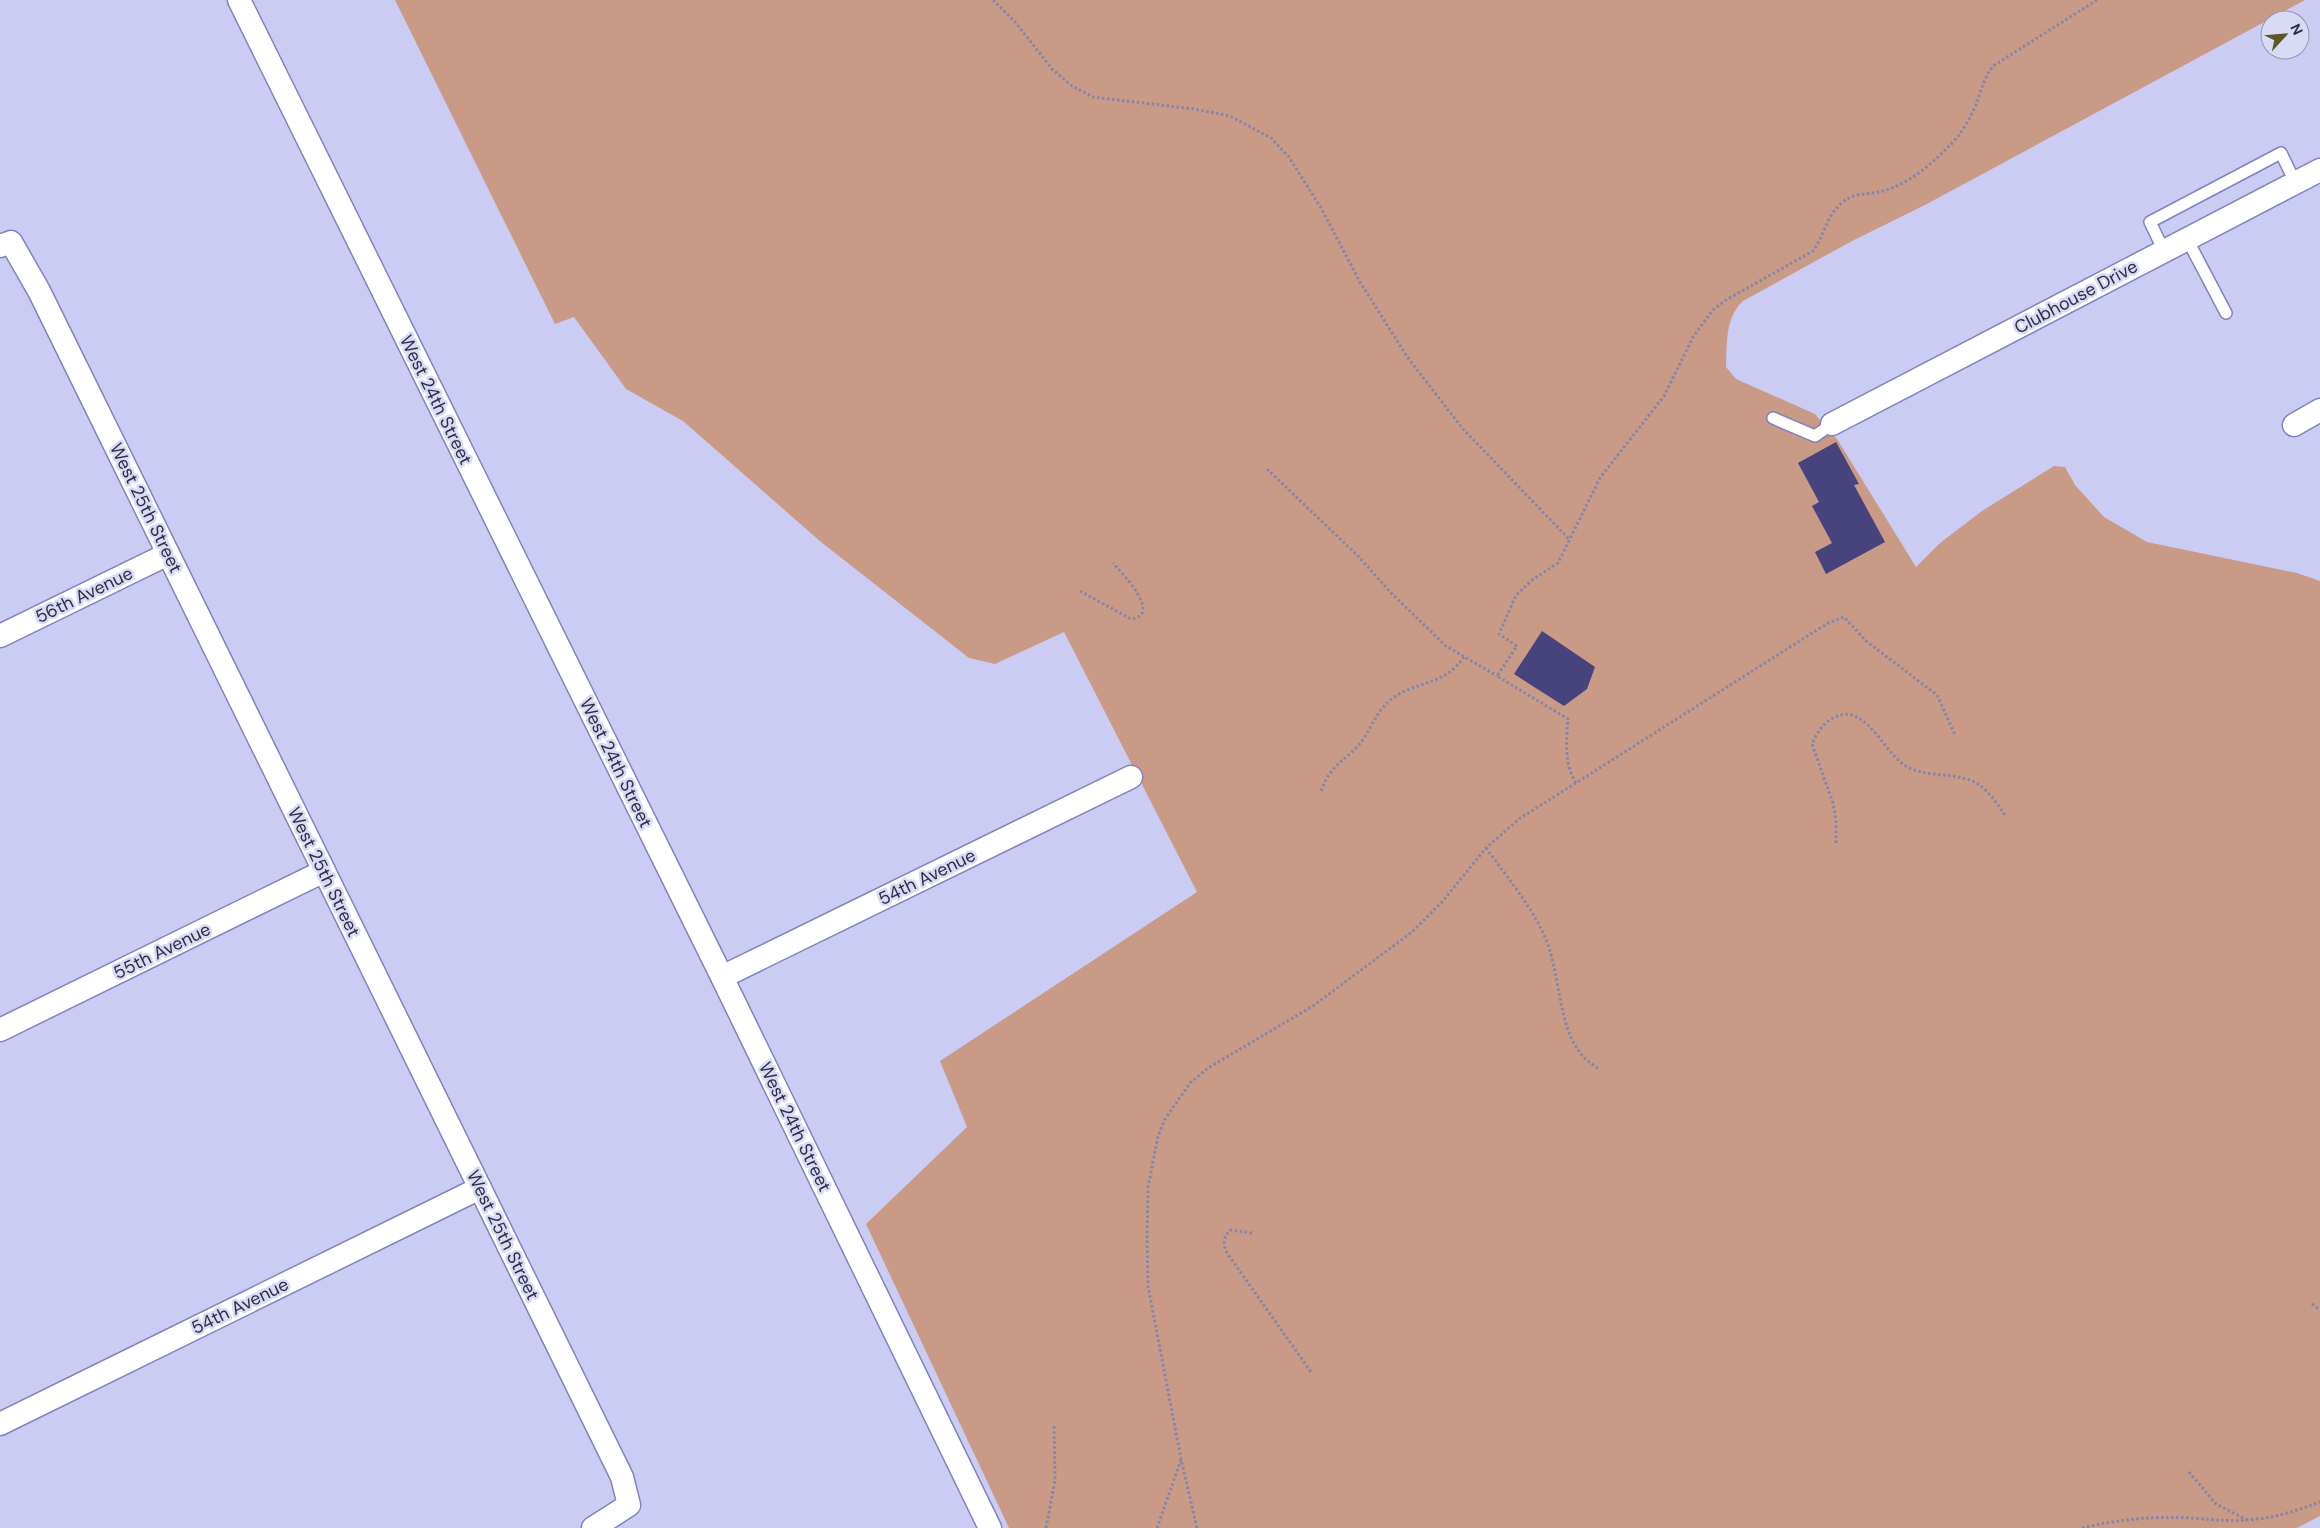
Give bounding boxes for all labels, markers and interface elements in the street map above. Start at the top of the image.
north arrow [2260,10,2310,60]
text: N [2286,21,2307,38]
street label: Clubhouse Drive [2010,254,2142,340]
street label: West 24th Street [394,331,478,469]
street label: West 25th Street [104,439,188,577]
street label: 56th Avenue [31,561,137,629]
street label: West 24th Street [574,694,658,832]
street label: West 25th Street [282,803,366,941]
street label: 54th Avenue [874,843,980,911]
street label: 55th Avenue [109,917,215,985]
street label: West 24th Street [753,1058,837,1196]
street label: West 25th Street [461,1166,545,1304]
street label: 54th Avenue [187,1272,293,1340]

